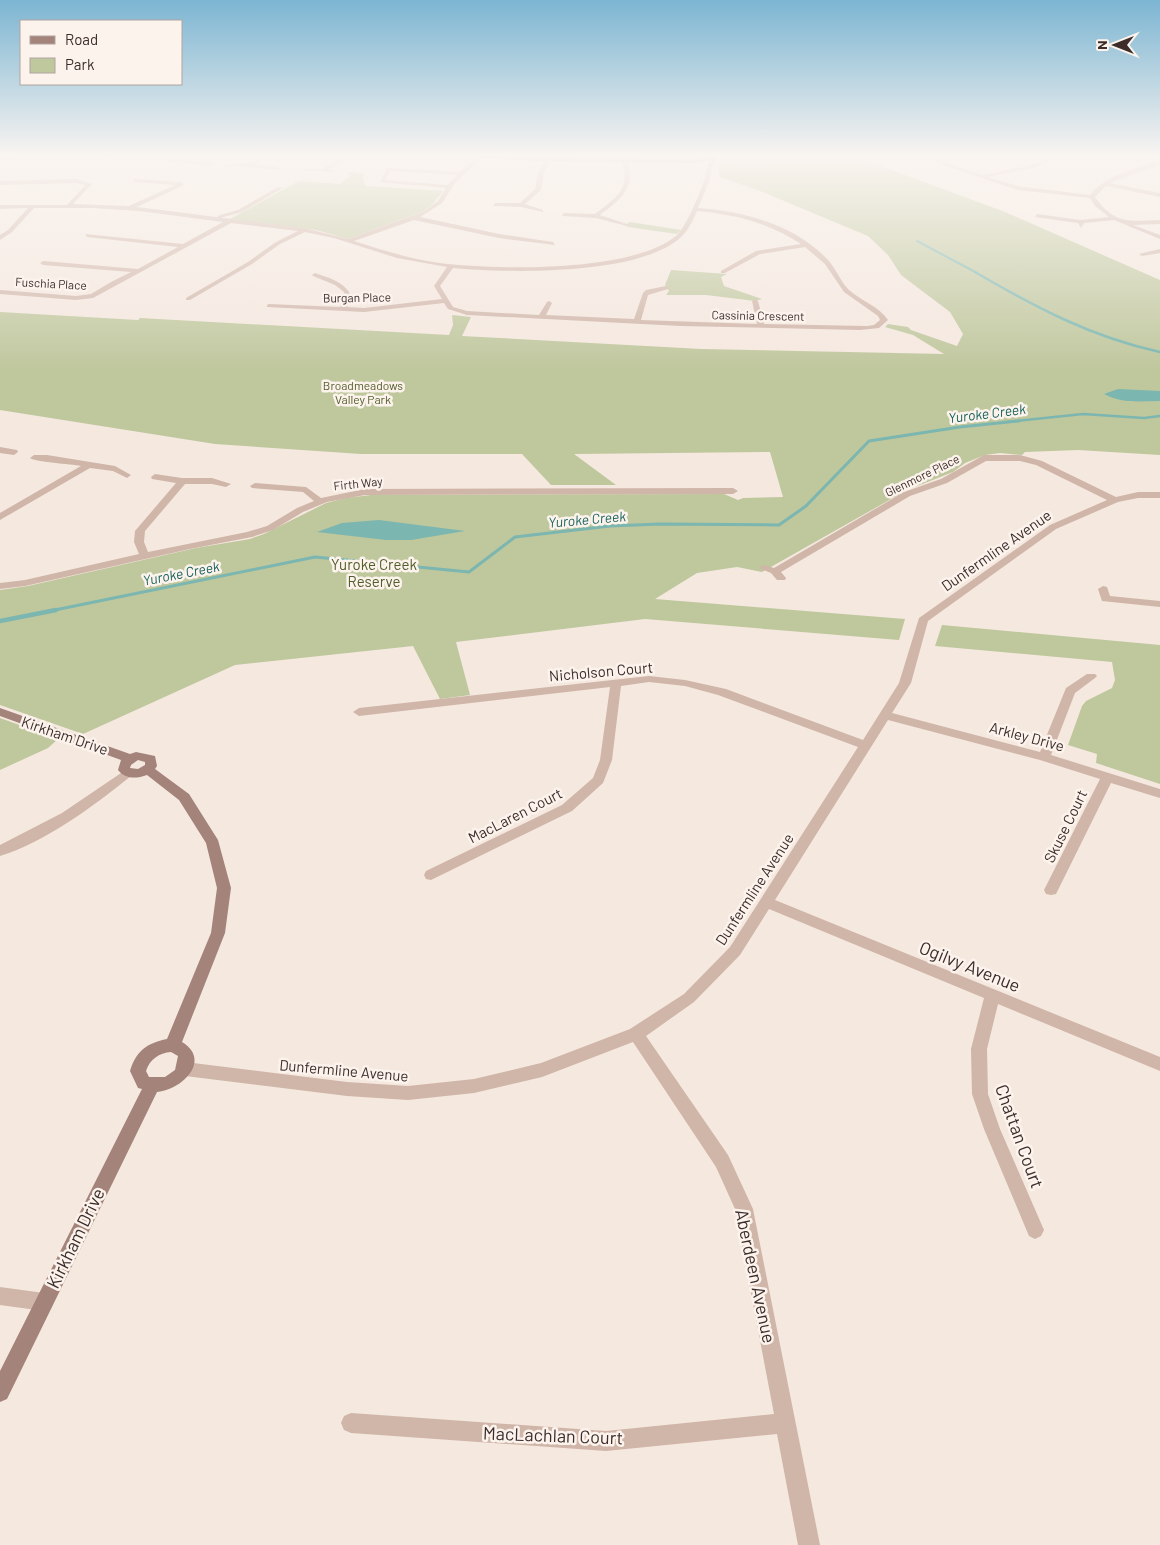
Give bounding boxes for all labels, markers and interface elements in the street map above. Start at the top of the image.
legend [20,20,182,85]
north arrow [1090,20,1140,70]
text: Road [65,30,98,48]
text: N [1093,40,1110,50]
text: Park [65,55,95,73]
street label: Fuschia Place [15,274,87,292]
street label: Burgan Place [323,289,391,305]
street label: Cassinia Crescent [711,307,805,323]
park label: Broadmeadows Valley Park [323,378,403,406]
water label: Yuroke Creek [947,400,1027,426]
street label: Glenmore Place [883,451,961,499]
street label: Firth Way [333,473,384,493]
street label: Dunfermline Avenue [938,505,1054,595]
water label: Yuroke Creek [548,507,627,531]
park label: Yuroke Creek Reserve [331,555,417,590]
water label: Yuroke Creek [141,557,221,589]
street label: Nicholson Court [548,657,654,685]
street label: Kirkham Drive [19,712,111,758]
street label: Arkley Drive [988,717,1066,755]
street label: MacLaren Court [465,784,565,846]
street label: Skuse Court [1040,787,1090,865]
street label: Dunfermline Avenue [711,830,797,948]
street label: Ogilvy Avenue [916,936,1024,996]
street label: Dunfermline Avenue [279,1055,409,1085]
street label: Chattan Court [991,1081,1049,1191]
street label: Kirkham Drive [41,1184,109,1292]
street label: Aberdeen Avenue [731,1207,781,1345]
street label: MacLachlan Court [483,1422,623,1448]

